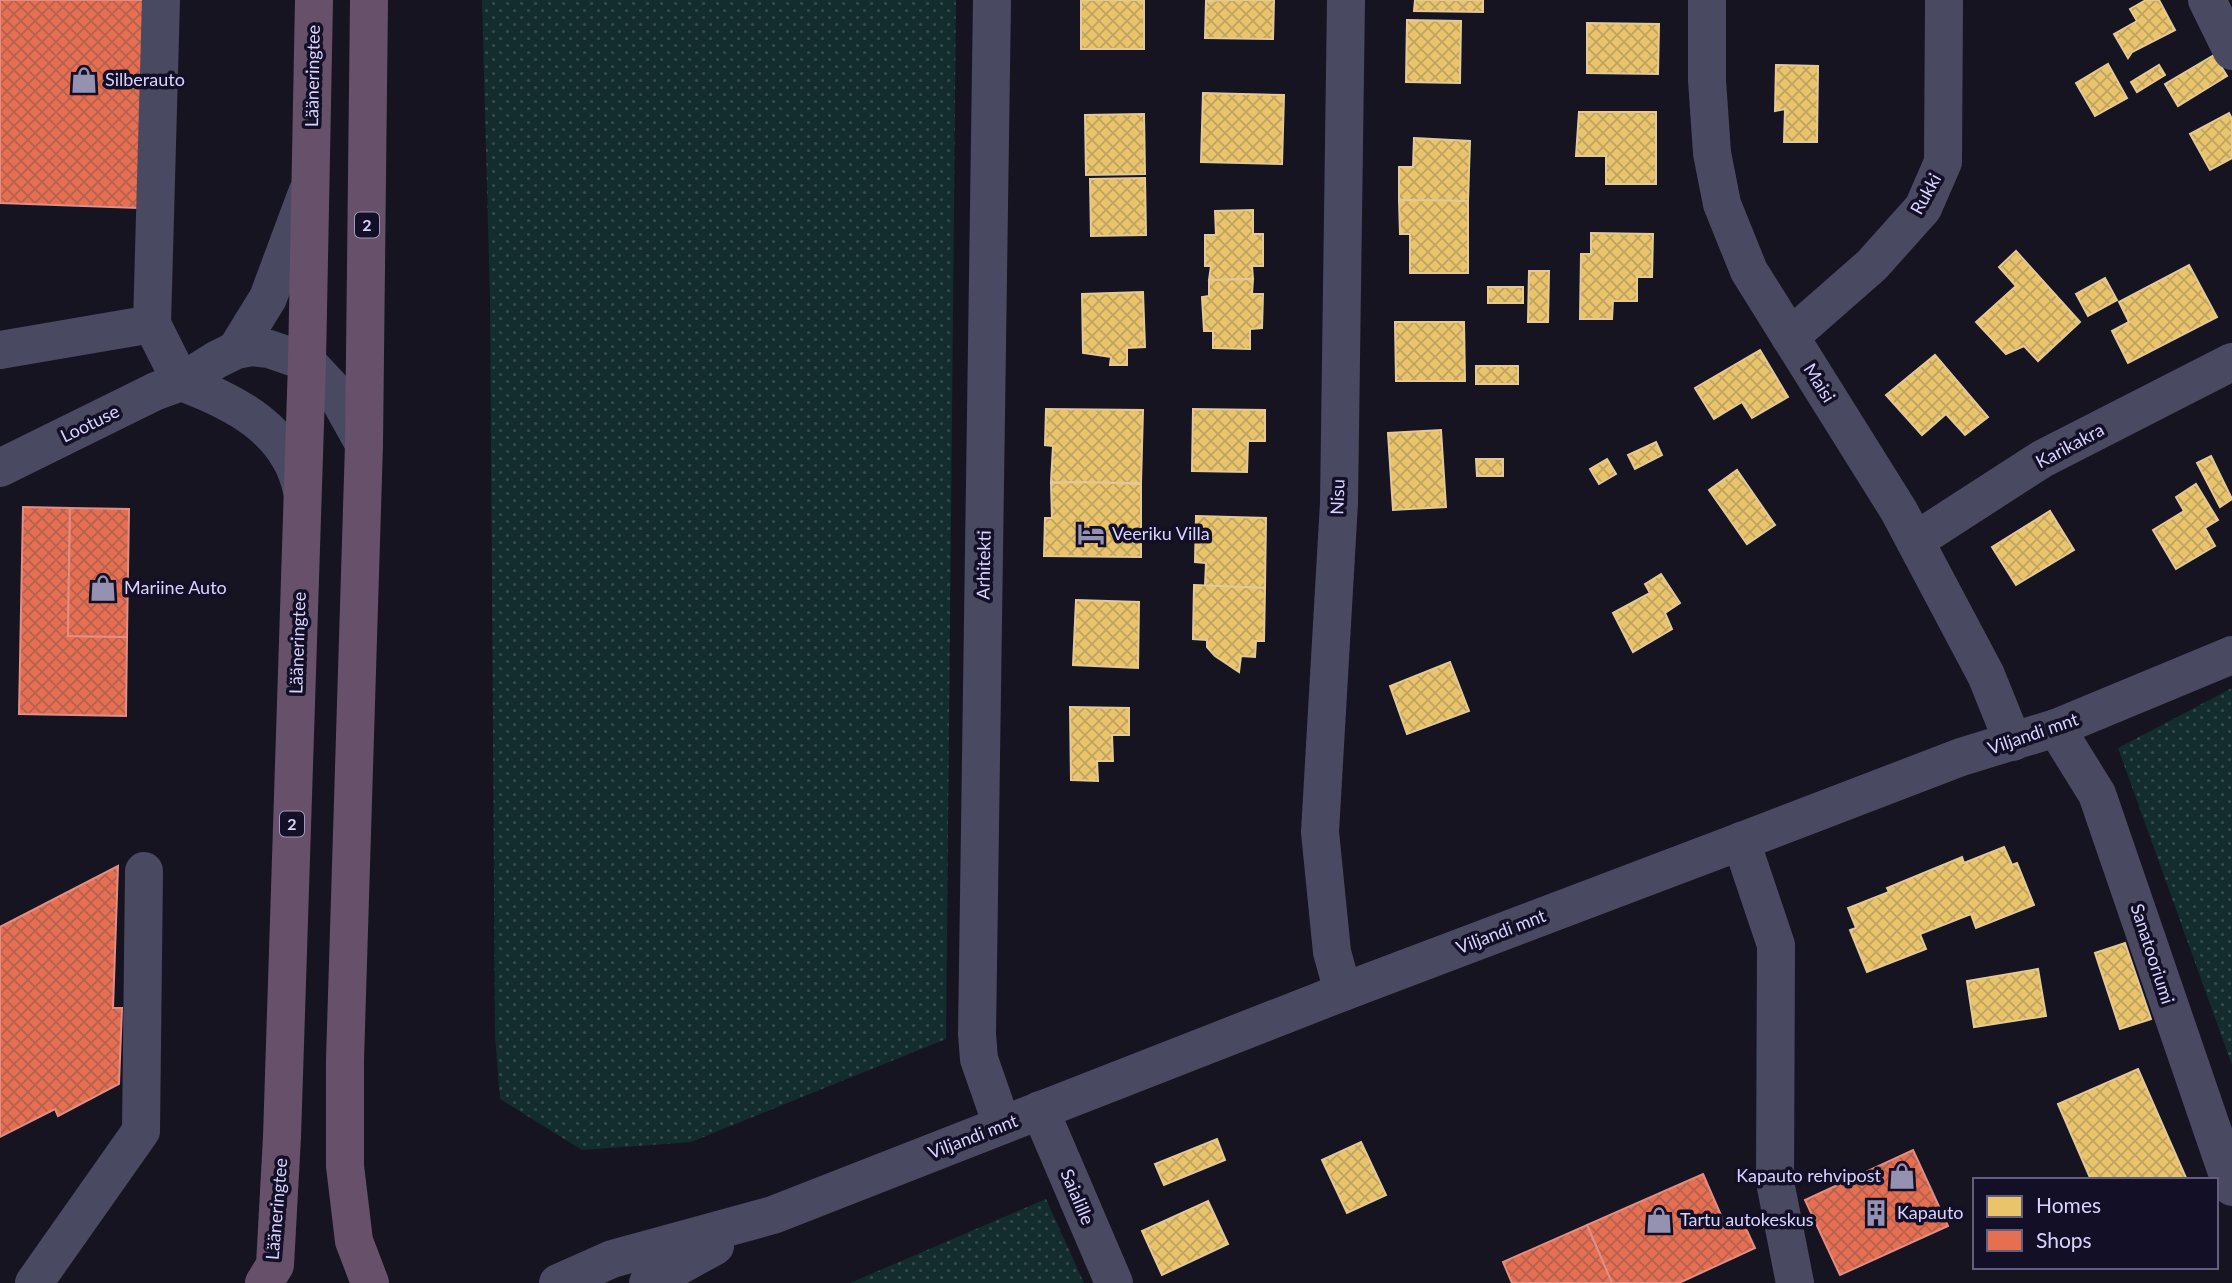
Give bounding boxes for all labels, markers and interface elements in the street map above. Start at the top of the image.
street label: Lääneringtee [300,25,324,127]
shop icon: Silberauto [69,65,99,95]
place label: Silberauto [105,68,185,90]
street label: Rukki [1905,169,1945,218]
road number: 2 [355,213,379,238]
street label: Maisi [1799,359,1840,406]
street label: Lootuse [57,399,123,447]
street label: Karikakra [2032,418,2107,472]
street label: Nisu [1325,479,1349,515]
hotel icon: Veeriku Villa [1076,519,1106,549]
place label: Veeriku Villa [1112,522,1210,544]
street label: Arhitekti [971,530,995,600]
shop icon: Mariine Auto [88,573,118,603]
place label: Mariine Auto [124,576,227,598]
street label: Lääneringtee [284,591,310,695]
street label: Viljandi mnt [1985,707,2081,759]
road number: 2 [280,811,304,836]
street label: Sanatooriumi [2126,901,2180,1007]
street label: Viljandi mnt [1453,904,1549,958]
street label: Viljandi mnt [925,1109,1021,1163]
street label: Lääneringtee [261,1157,291,1261]
shop icon: Kapauto rehvipost [1887,1161,1917,1191]
place label: Kapauto rehvipost [1736,1164,1882,1186]
street label: Saialille [1056,1165,1099,1228]
legend [1973,1178,2218,1269]
text: Homes [2036,1192,2101,1217]
building icon: Kapauto [1861,1198,1891,1228]
place label: Kapauto [1897,1201,1964,1223]
shop icon: Tartu autokeskus [1644,1205,1674,1235]
place label: Tartu autokeskus [1680,1208,1814,1230]
text: Shops [2036,1227,2092,1252]

